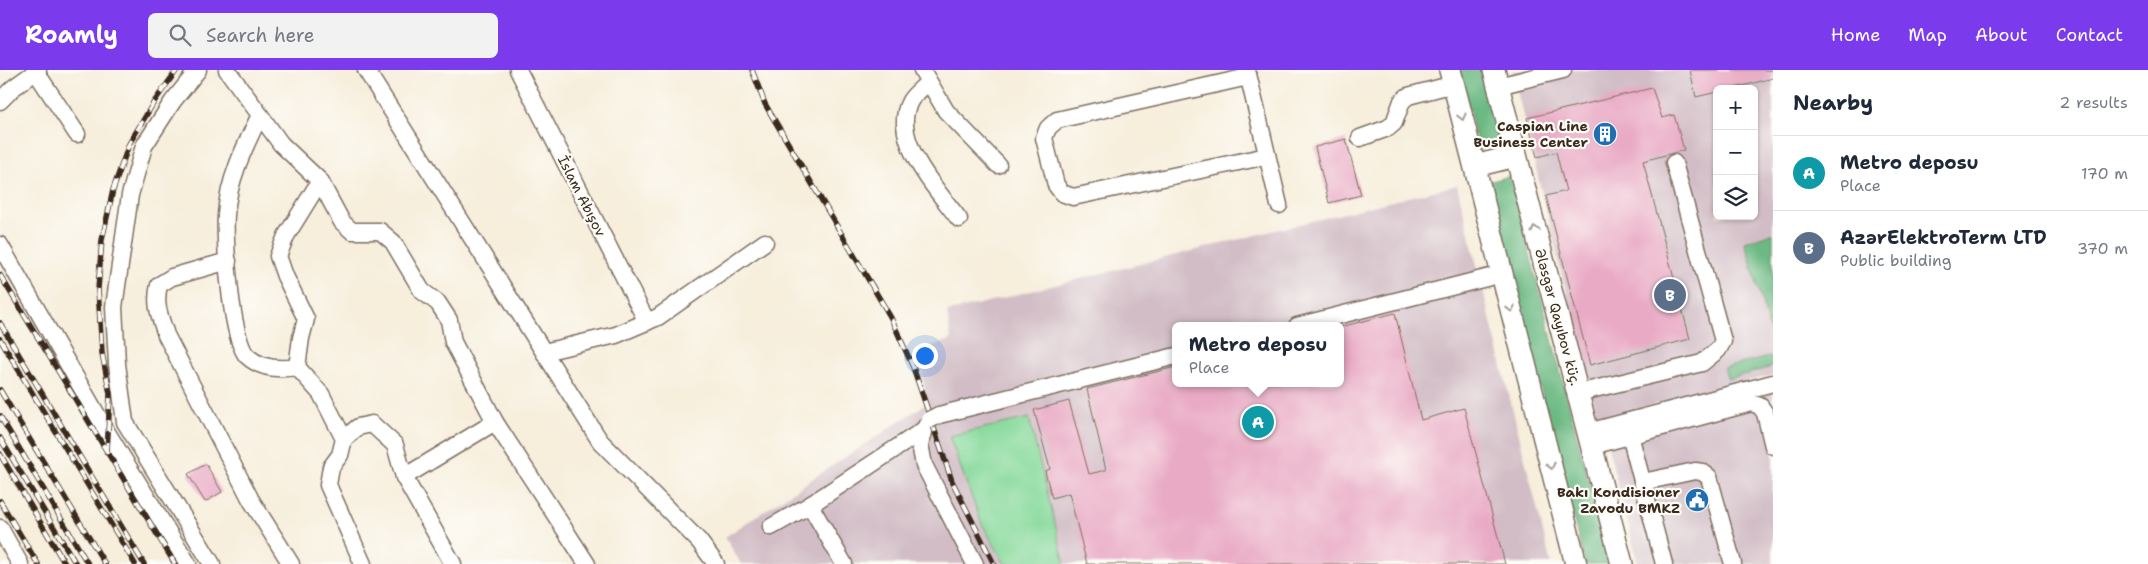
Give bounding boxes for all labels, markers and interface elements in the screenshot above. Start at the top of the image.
search box [148,13,498,58]
text: Roamly [25,19,118,51]
icon: search [166,21,194,49]
text: Search here [206,23,315,48]
text: Home [1831,23,1880,47]
text: Map [1908,23,1947,47]
text: About [1975,23,2028,47]
text: Contact [2056,23,2123,47]
map controls [1713,85,1758,220]
button: + [1713,85,1758,130]
text: Nearby [1793,89,1873,117]
text: 2 results [2059,92,2128,113]
one-way arrow [1456,113,1467,122]
place label: Caspian Line Business Center [1474,117,1588,151]
building icon: Caspian Line Business Center [1592,121,1618,147]
button: − [1713,130,1758,175]
text: Metro deposu [1840,150,1979,175]
street label: İslam Abışov [554,152,610,240]
text: A [1803,163,1815,184]
text: 170 m [2081,163,2128,184]
button: layers [1713,175,1758,220]
text: Place [1840,175,1881,196]
one-way arrow [1530,225,1540,233]
text: AzərElektroTerm LTD [1840,225,2047,250]
text: B [1804,238,1814,259]
text: 370 m [2077,238,2128,259]
street label: Ələsgər Qayıbov küç. [1531,246,1585,388]
text: Public building [1840,250,1952,271]
pin: B [1654,276,1686,314]
one-way arrow [1505,304,1515,312]
popup [1172,322,1344,387]
text: Metro deposu [1189,332,1327,357]
your location [912,343,938,369]
text: Place [1189,357,1229,378]
pin: A [1242,403,1274,441]
one-way arrow [1545,462,1556,471]
place label: Bakı Kondisioner Zavodu BMKZ [1557,483,1680,517]
public building icon: Bakı Kondisioner Zavodu BMKZ [1684,487,1710,513]

